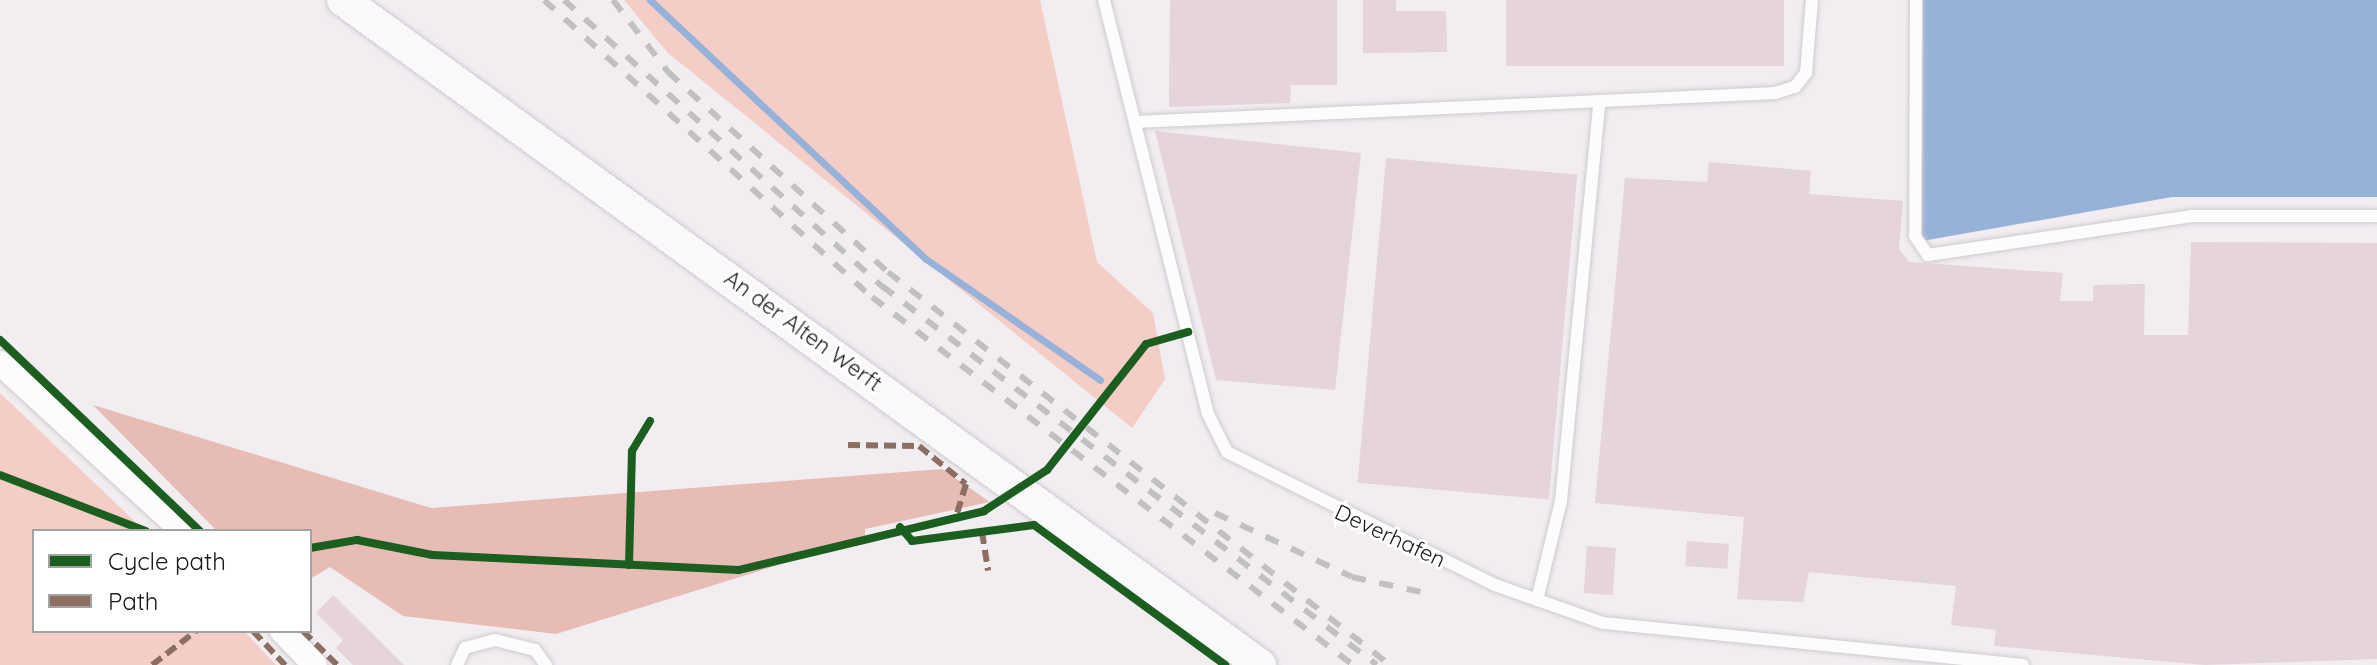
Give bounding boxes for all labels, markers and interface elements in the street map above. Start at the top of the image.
street label: An der Alten Werft [719,265,887,397]
street label: Deverhafen [1331,499,1449,573]
legend [32,529,312,633]
text: Cycle path [108,546,226,576]
text: Path [108,586,159,616]

